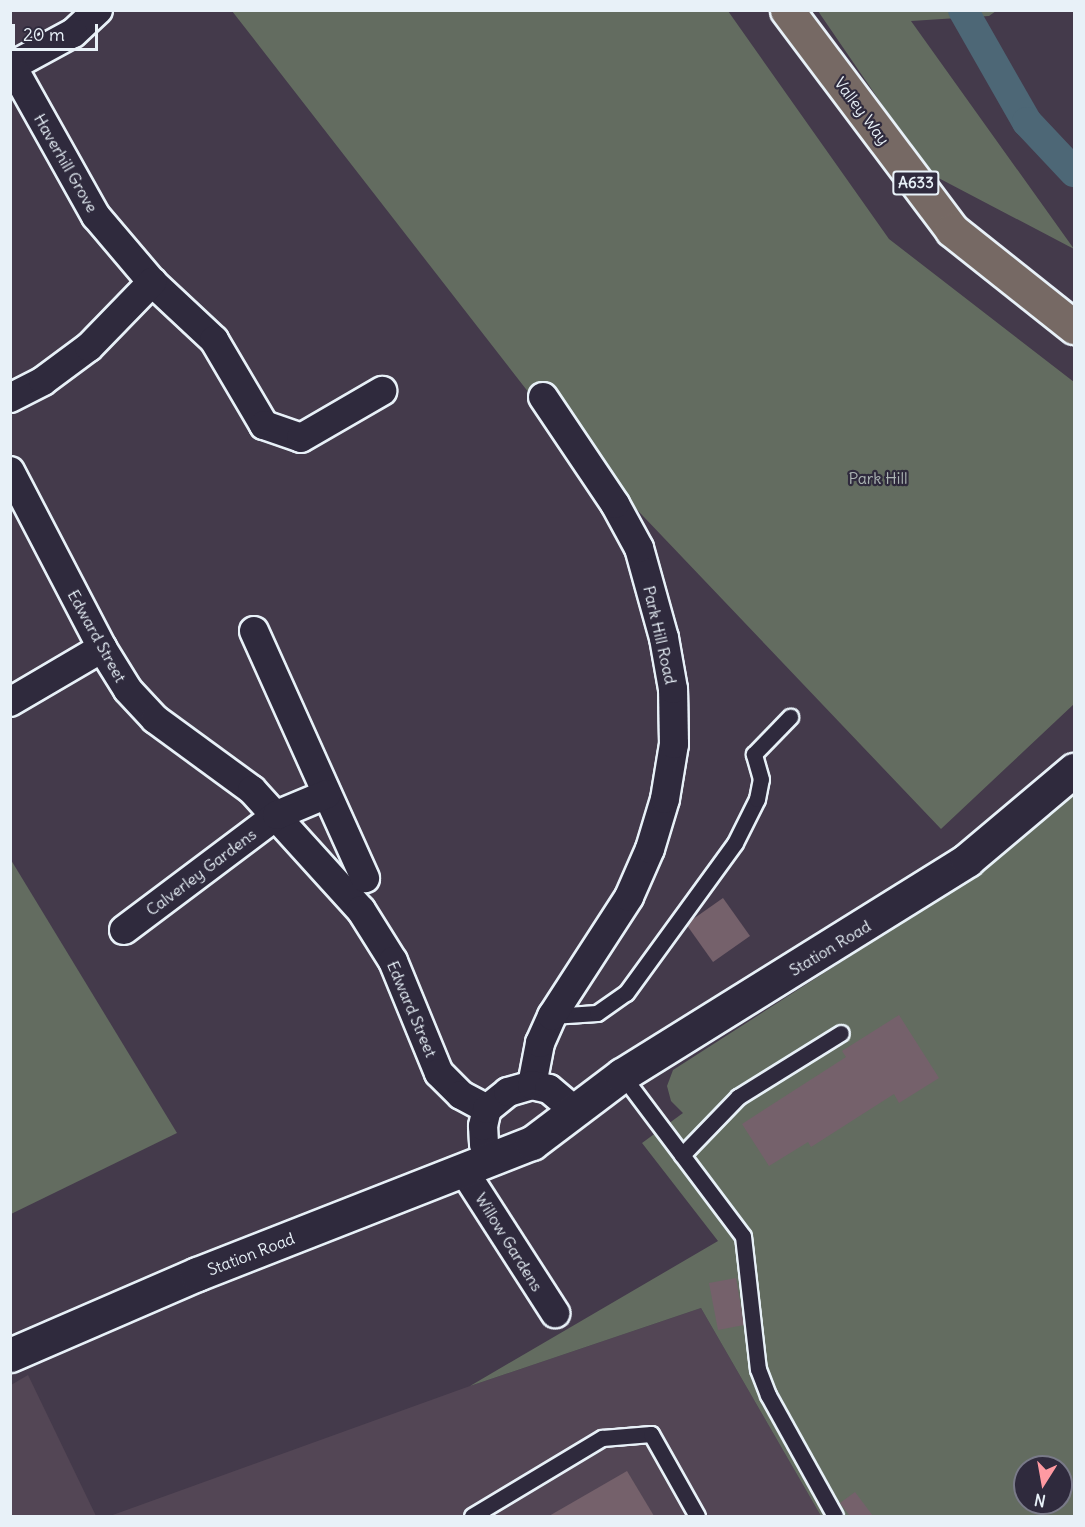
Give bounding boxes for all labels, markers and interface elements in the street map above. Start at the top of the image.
scale bar [15,12,100,50]
text: 20 m [23,23,65,46]
street label: Valley Way [830,74,894,148]
street label: Haverhill Grove [30,110,102,216]
road number: A633 [892,171,940,195]
park label: Park Hill [848,468,908,488]
street label: Park Hill Road [639,584,681,686]
street label: Edward Street [64,586,130,686]
street label: Calverley Gardens [142,824,260,920]
street label: Station Road [786,916,874,980]
street label: Edward Street [383,958,441,1060]
street label: Willow Gardens [471,1189,547,1295]
street label: Station Road [205,1229,297,1279]
north arrow [1013,1455,1073,1515]
text: N [1033,1490,1047,1512]

